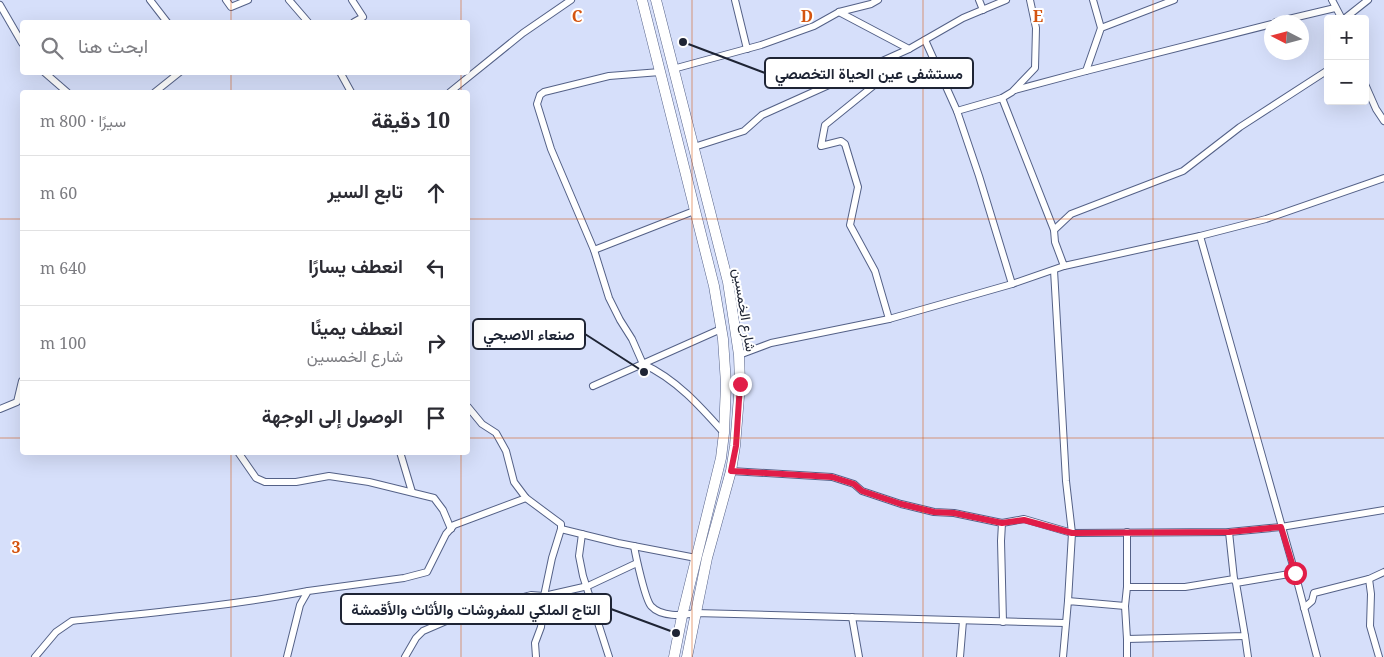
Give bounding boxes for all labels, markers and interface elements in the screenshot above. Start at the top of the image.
text: C [572,5,583,27]
text: D [801,5,813,27]
text: E [1033,5,1043,27]
north arrow [1264,15,1309,60]
map controls [1324,15,1369,105]
button: + [1324,15,1369,60]
search box [20,20,470,75]
text: ابحث هنا [78,33,148,59]
icon: search [38,34,66,62]
callout: مستشفى عين الحياة التخصصي [765,58,973,88]
button: − [1324,60,1369,105]
text: مستشفى عين الحياة التخصصي [775,63,963,87]
text: 10 دقيقة [371,106,450,134]
text: سيرًا · 800 m [40,110,126,132]
text: تابع السير [327,178,403,204]
icon: ahead [422,179,450,207]
text: 60 m [40,182,77,204]
text: انعطف يسارًا [308,253,403,279]
icon: left [422,254,450,282]
text: 640 m [40,257,86,279]
street label: شارع الخمسين [727,267,761,353]
text: انعطف يمينًا [310,315,403,341]
callout: صنعاء الاصبحي [473,319,585,349]
text: صنعاء الاصبحي [483,324,575,348]
icon: right [422,329,450,357]
text: 100 m [40,332,86,354]
text: شارع الخمسين [307,345,403,367]
route end [729,373,752,396]
text: الوصول إلى الوجهة [262,403,403,429]
icon: arrive [422,404,450,432]
text: 3 [11,536,21,558]
route start [1284,562,1307,585]
callout: التاج الملكي للمفروشات والأثاث والأقمشة [341,594,611,624]
text: التاج الملكي للمفروشات والأثاث والأقمشة [351,599,601,623]

